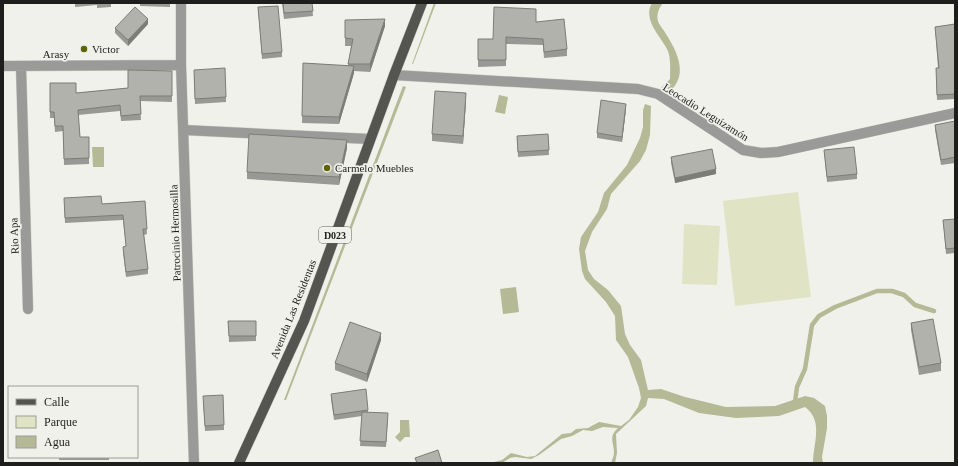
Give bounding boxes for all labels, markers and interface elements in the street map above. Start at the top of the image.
place label: Victor [92,43,120,55]
marker: Victor [79,44,89,54]
street label: Arasy [43,48,70,60]
street label: Leocadio Leguizamón [661,81,751,143]
place label: Carmelo Muebles [335,162,414,174]
marker: Carmelo Muebles [322,163,332,173]
street label: Patrocinio Hermosilla [167,184,183,282]
street label: Rio Apa [7,218,21,254]
road number: D023 [319,227,351,243]
street label: Avenida Las Residentas [268,258,318,360]
legend [8,386,138,458]
text: Calle [44,395,69,409]
text: Parque [44,415,77,429]
text: Agua [44,435,71,449]

